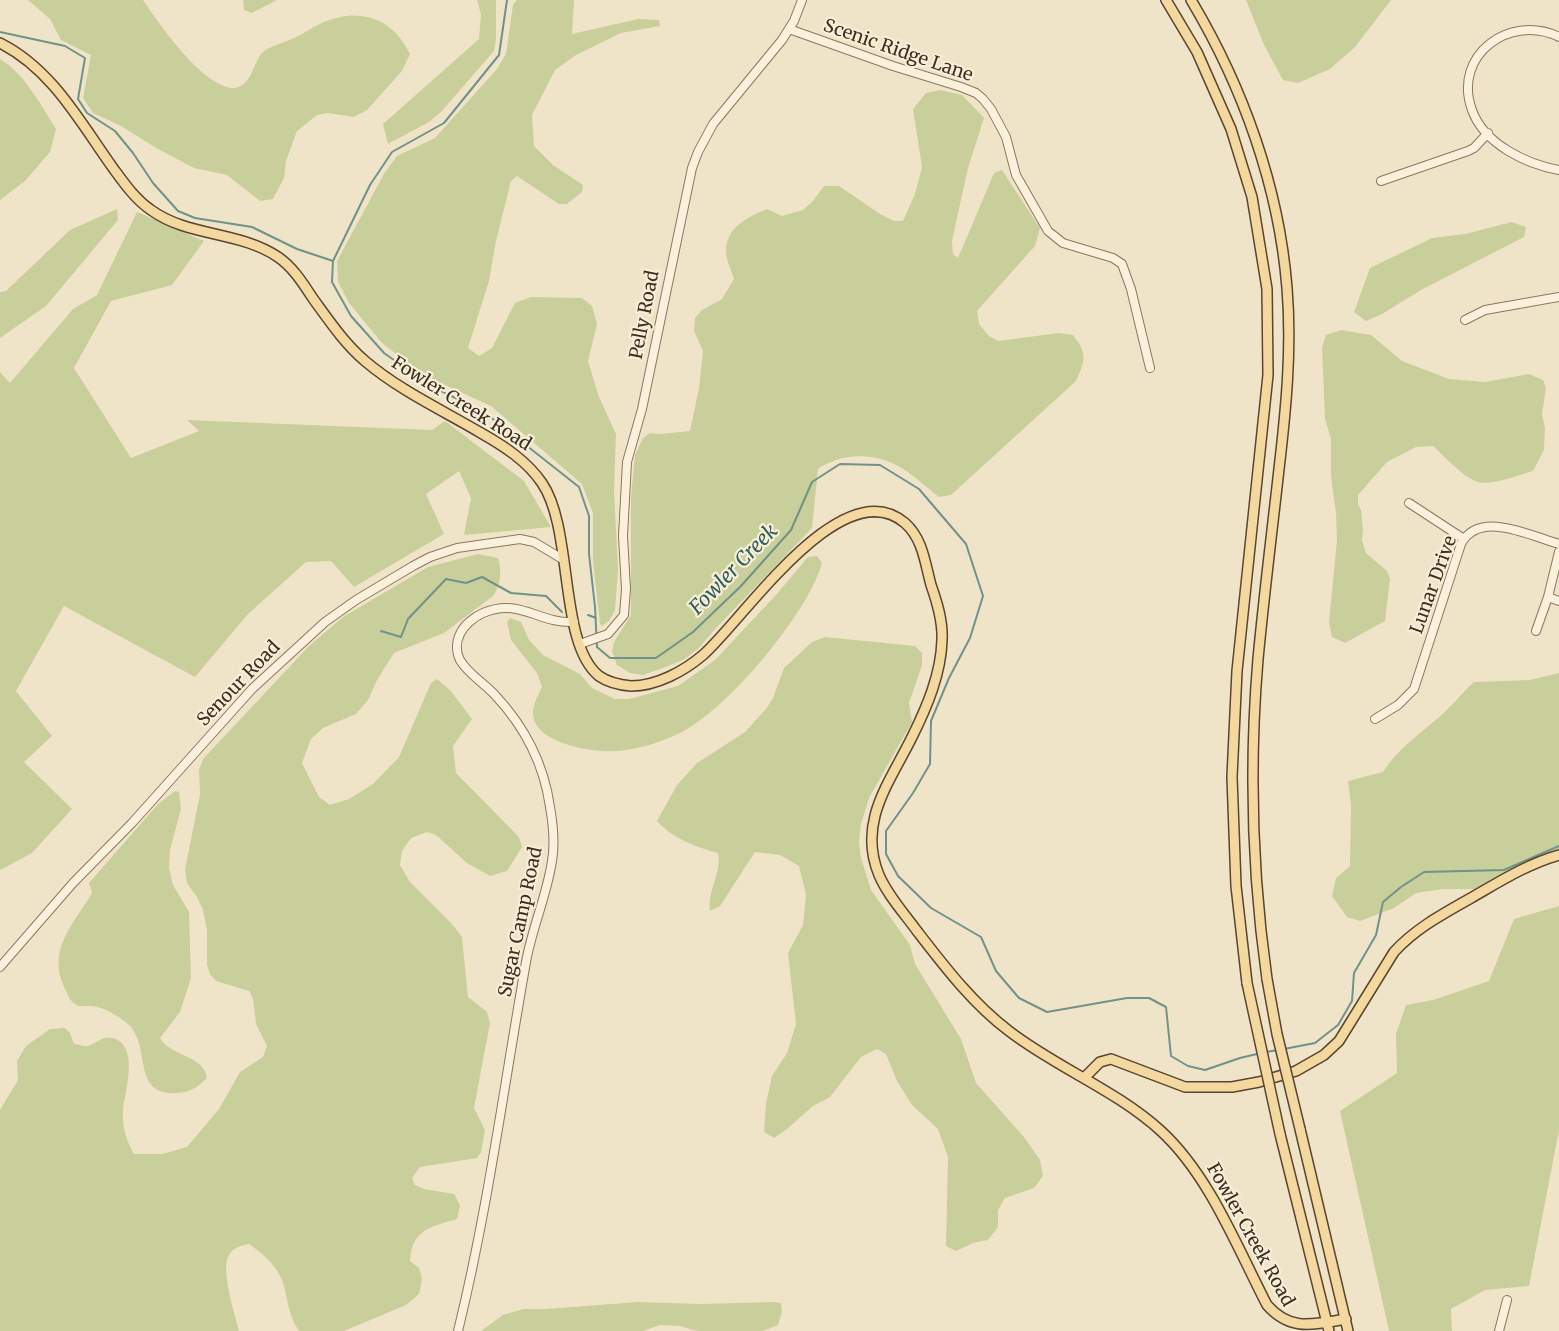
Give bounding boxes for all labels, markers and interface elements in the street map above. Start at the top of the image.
street label: Scenic Ridge Lane [821,15,975,87]
street label: Pelly Road [626,269,664,361]
street label: Fowler Creek Road [387,352,535,456]
water label: Fowler Creek [685,520,783,620]
street label: Lunar Drive [1406,533,1462,637]
street label: Senour Road [193,637,285,731]
street label: Sugar Camp Road [495,845,547,999]
street label: Fowler Creek Road [1202,1159,1298,1311]

